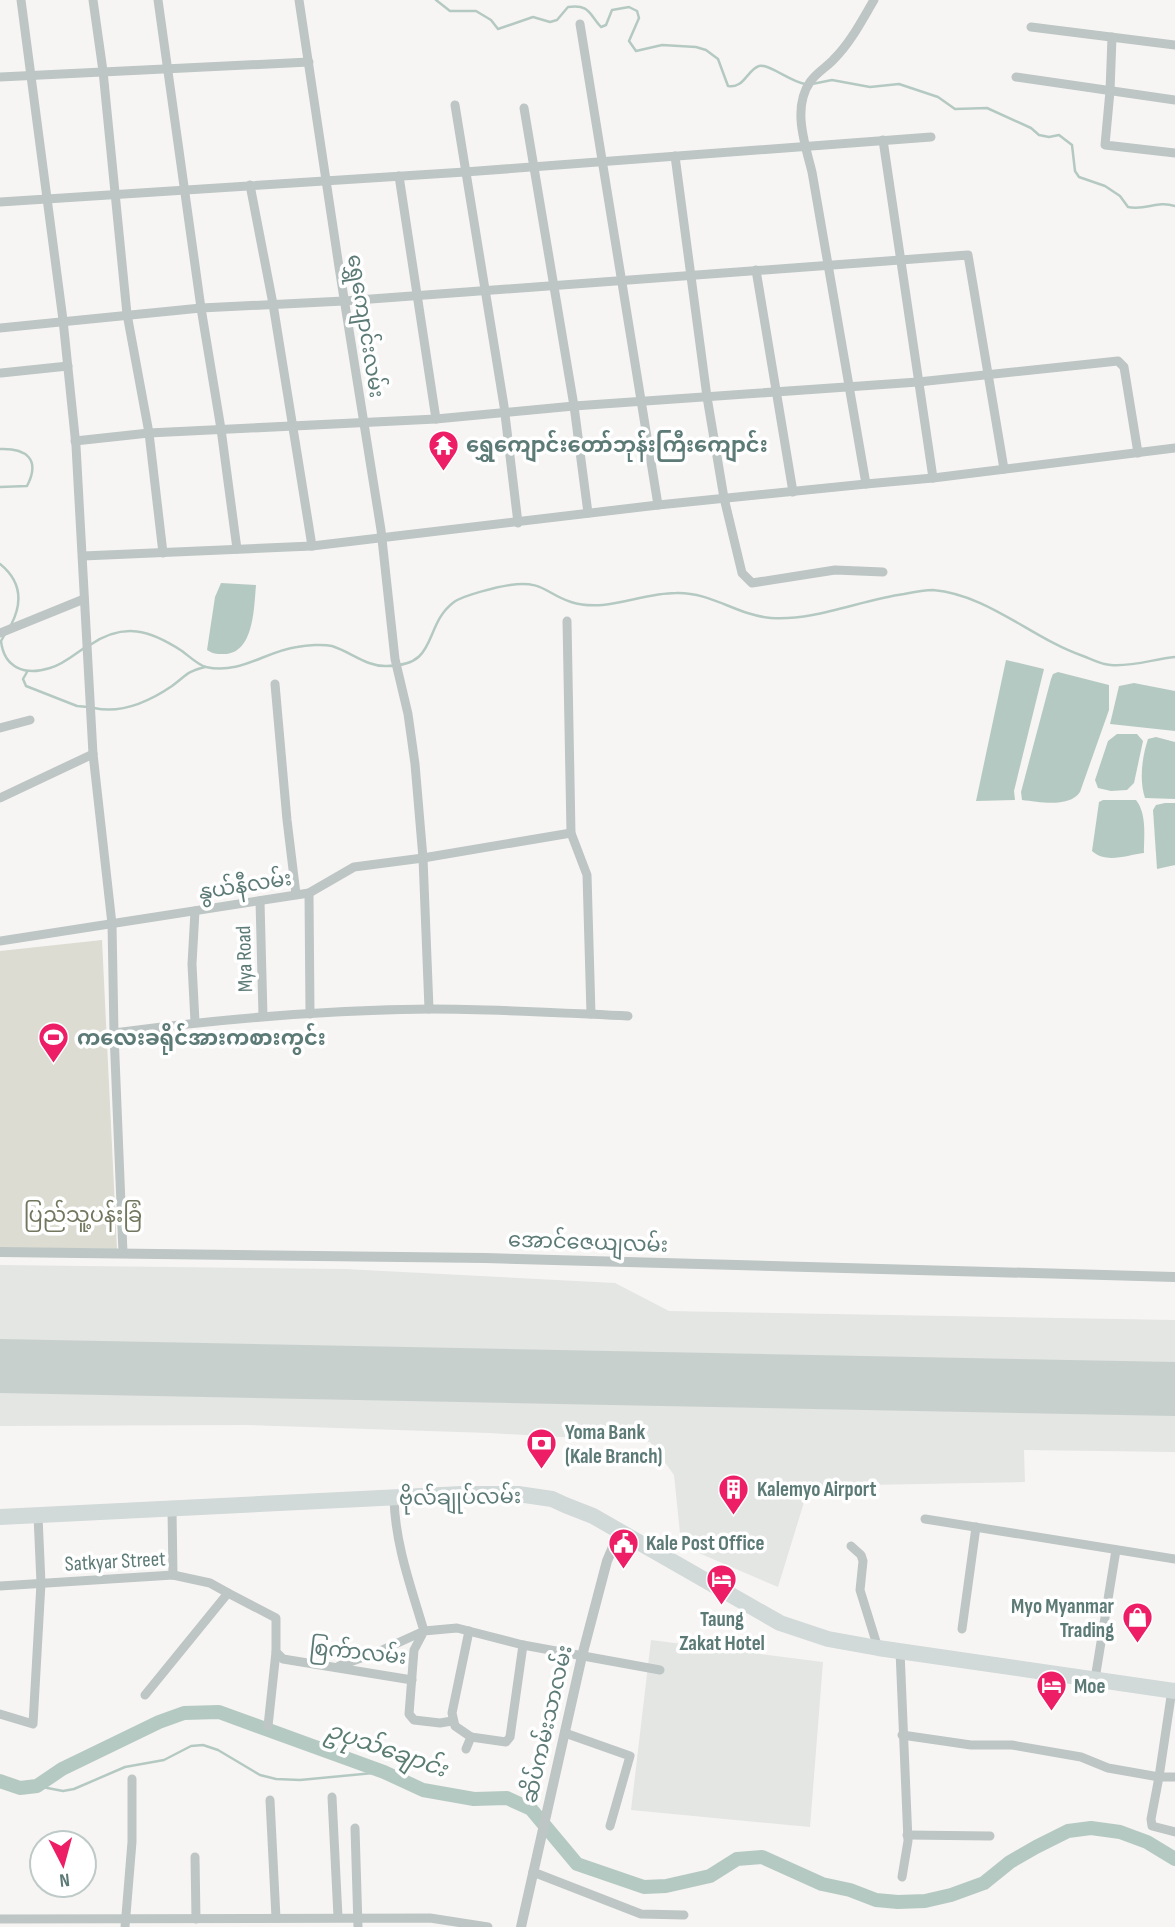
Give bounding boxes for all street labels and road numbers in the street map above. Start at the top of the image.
street label: ရွှေကျောင်းလမ်း [337,252,393,400]
street label: နွယ်နီလမ်း [196,862,294,909]
street label: Mya Road [231,925,258,993]
street label: အောင်ဇေယျလမ်း [507,1223,669,1263]
street label: ဗိုလ်ချုပ်လမ်း [399,1480,521,1516]
street label: Satkyar Street [64,1546,166,1577]
street label: စြက်ာလမ်း [308,1631,408,1674]
street label: ဆိပ်ကမ်းသာလမ်း [513,1642,578,1805]

